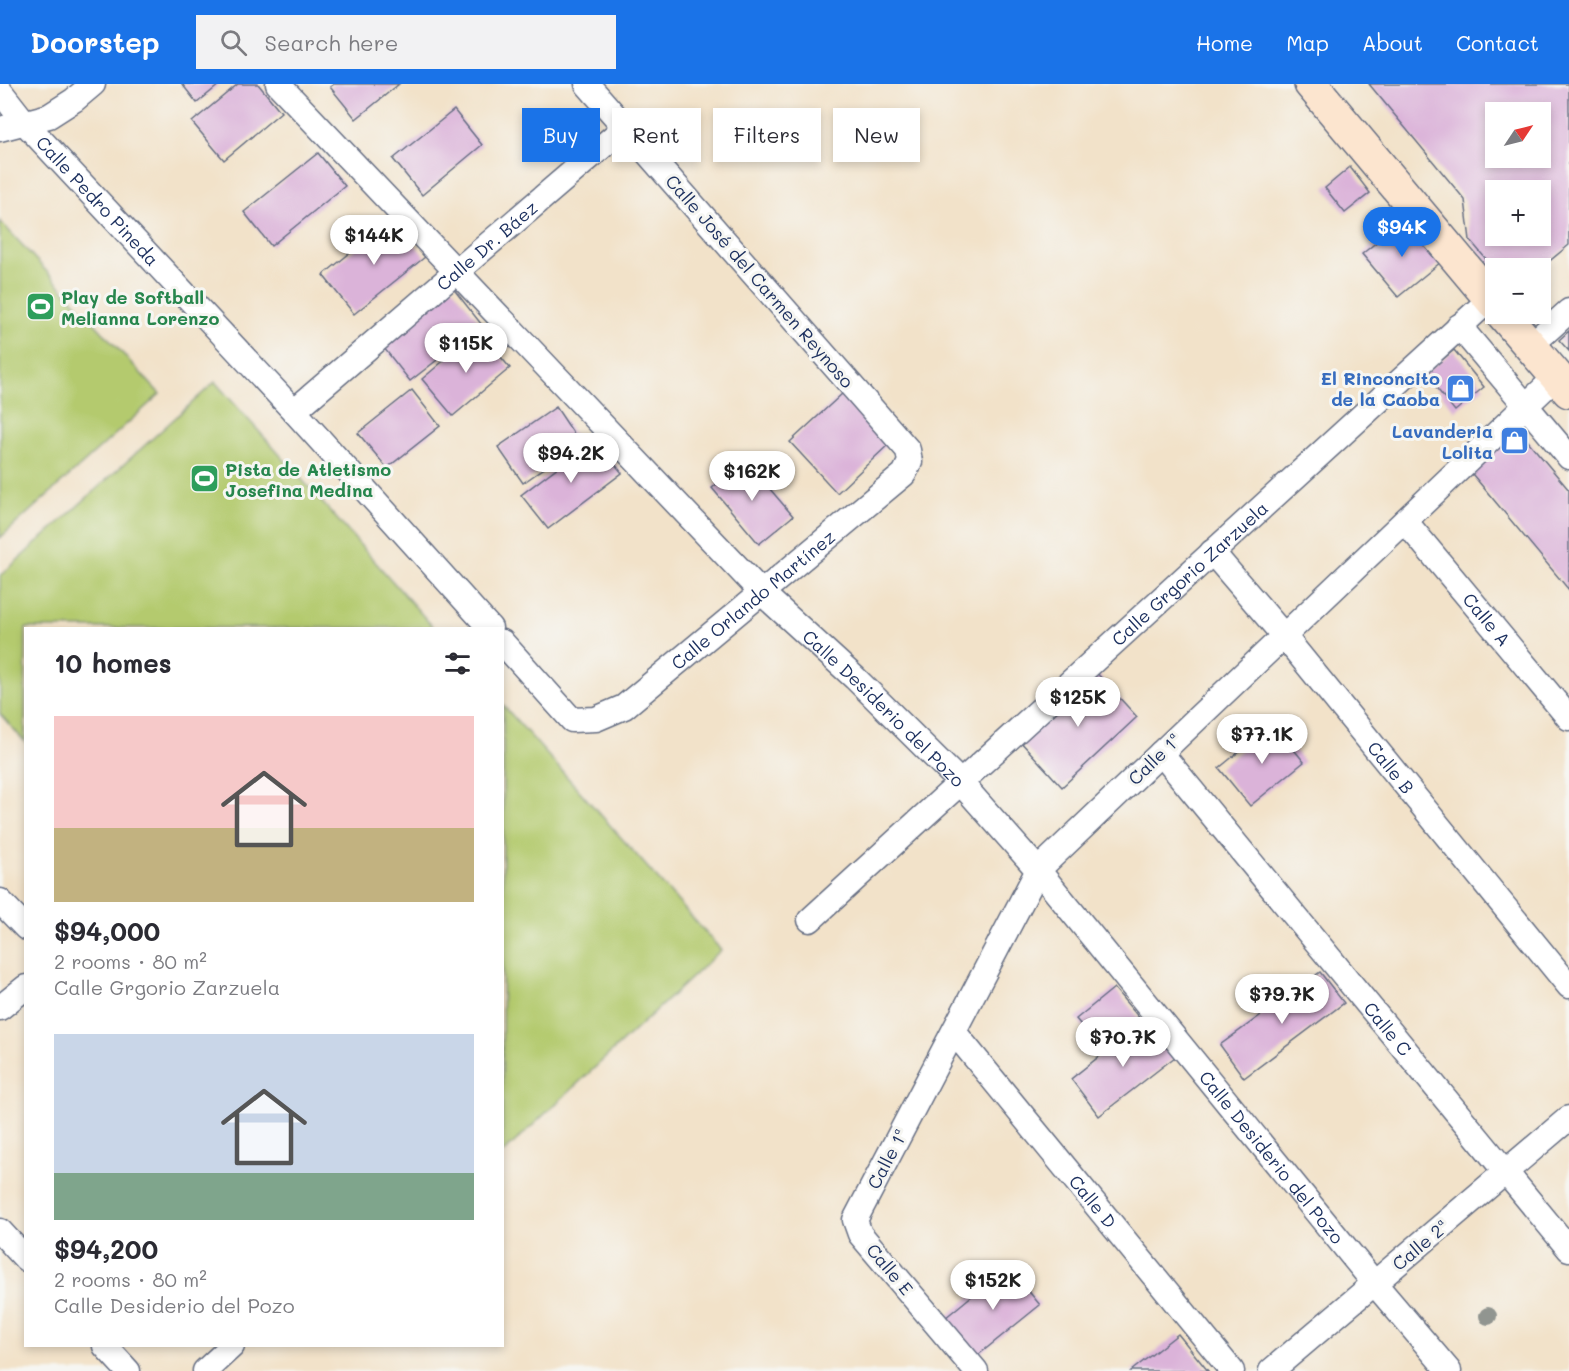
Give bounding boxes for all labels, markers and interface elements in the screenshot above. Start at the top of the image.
search box [196,15,616,69]
text: Doorstep [30,24,160,60]
icon: search [217,26,250,59]
text: Search here [265,28,398,57]
text: Home [1196,29,1253,56]
text: Map [1286,29,1329,56]
text: About [1362,29,1423,56]
text: Contact [1456,29,1539,56]
north arrow [1485,102,1551,168]
map controls [1485,102,1551,324]
chip: Buy [522,108,600,162]
chip: Rent [612,108,701,162]
chip: Filters [713,108,821,162]
chip: New [833,108,920,162]
street label: Calle Pedro Pineda [31,131,164,271]
street label: Calle José del Carmen Reynoso [661,169,860,393]
button: + [1485,180,1551,246]
street label: Calle Dr. Báez [431,195,542,296]
pin: $94K [1366,207,1438,258]
text: $94K [1377,213,1427,239]
pin: $144K [332,215,416,266]
text: $144K [344,221,404,247]
button: − [1485,258,1551,324]
place label: Play de Softball Melianna Lorenzo [61,285,219,330]
sports icon: Play de Softball Melianna Lorenzo [24,291,56,323]
pin: $115K [424,323,508,374]
text: $115K [439,329,493,355]
place label: El Rinconcito de la Caoba [1320,366,1440,411]
shop icon: El Rinconcito de la Caoba [1445,372,1477,404]
place label: Lavanderia Lolita [1392,419,1493,464]
shop icon: Lavanderia Lolita [1498,425,1530,457]
pin: $94.2K [522,433,620,484]
text: $94.2K [537,439,605,465]
pin: $162K [710,451,794,502]
place label: Pista de Atletismo Josefina Medina [225,457,391,502]
text: $162K [723,457,781,483]
sports icon: Pista de Atletismo Josefina Medina [188,463,220,495]
street label: Calle Grgorio Zarzuela [1106,496,1273,651]
street label: Calle Orlando Martínez [666,525,840,675]
street label: Calle A [1458,588,1516,651]
street label: Calle Desiderio del Pozo [798,624,970,792]
text: 10 homes [54,646,172,680]
icon: filters [441,647,474,680]
pin: $125K [1036,677,1120,728]
text: $125K [1049,683,1107,709]
pin: $77.1K [1213,714,1311,765]
text: $77.1K [1231,720,1293,746]
street label: Calle 1ª [1122,728,1186,790]
street label: Calle B [1362,736,1420,799]
icon: home [210,755,318,863]
text: $94,000 [54,914,160,948]
text: 2 rooms · 80 m² [54,948,207,974]
text: Calle Grgorio Zarzuela [54,974,280,1000]
pin: $79.7K [1233,974,1331,1025]
text: $79.7K [1249,980,1315,1006]
street label: Calle C [1359,997,1417,1061]
pin: $70.7K [1074,1017,1172,1068]
text: $70.7K [1090,1023,1156,1049]
street label: Calle Desiderio del Pozo [1194,1066,1350,1249]
icon: home [210,1073,318,1181]
street label: Calle 1ª [861,1125,913,1193]
street label: Calle D [1064,1170,1122,1233]
street label: Calle 2ª [1387,1214,1453,1276]
text: $94,200 [54,1232,158,1266]
street label: Calle E [861,1238,919,1300]
pin: $152K [951,1260,1035,1311]
text: 2 rooms · 80 m² [54,1266,207,1292]
text: $152K [964,1266,1022,1292]
text: Calle Desiderio del Pozo [54,1292,295,1318]

